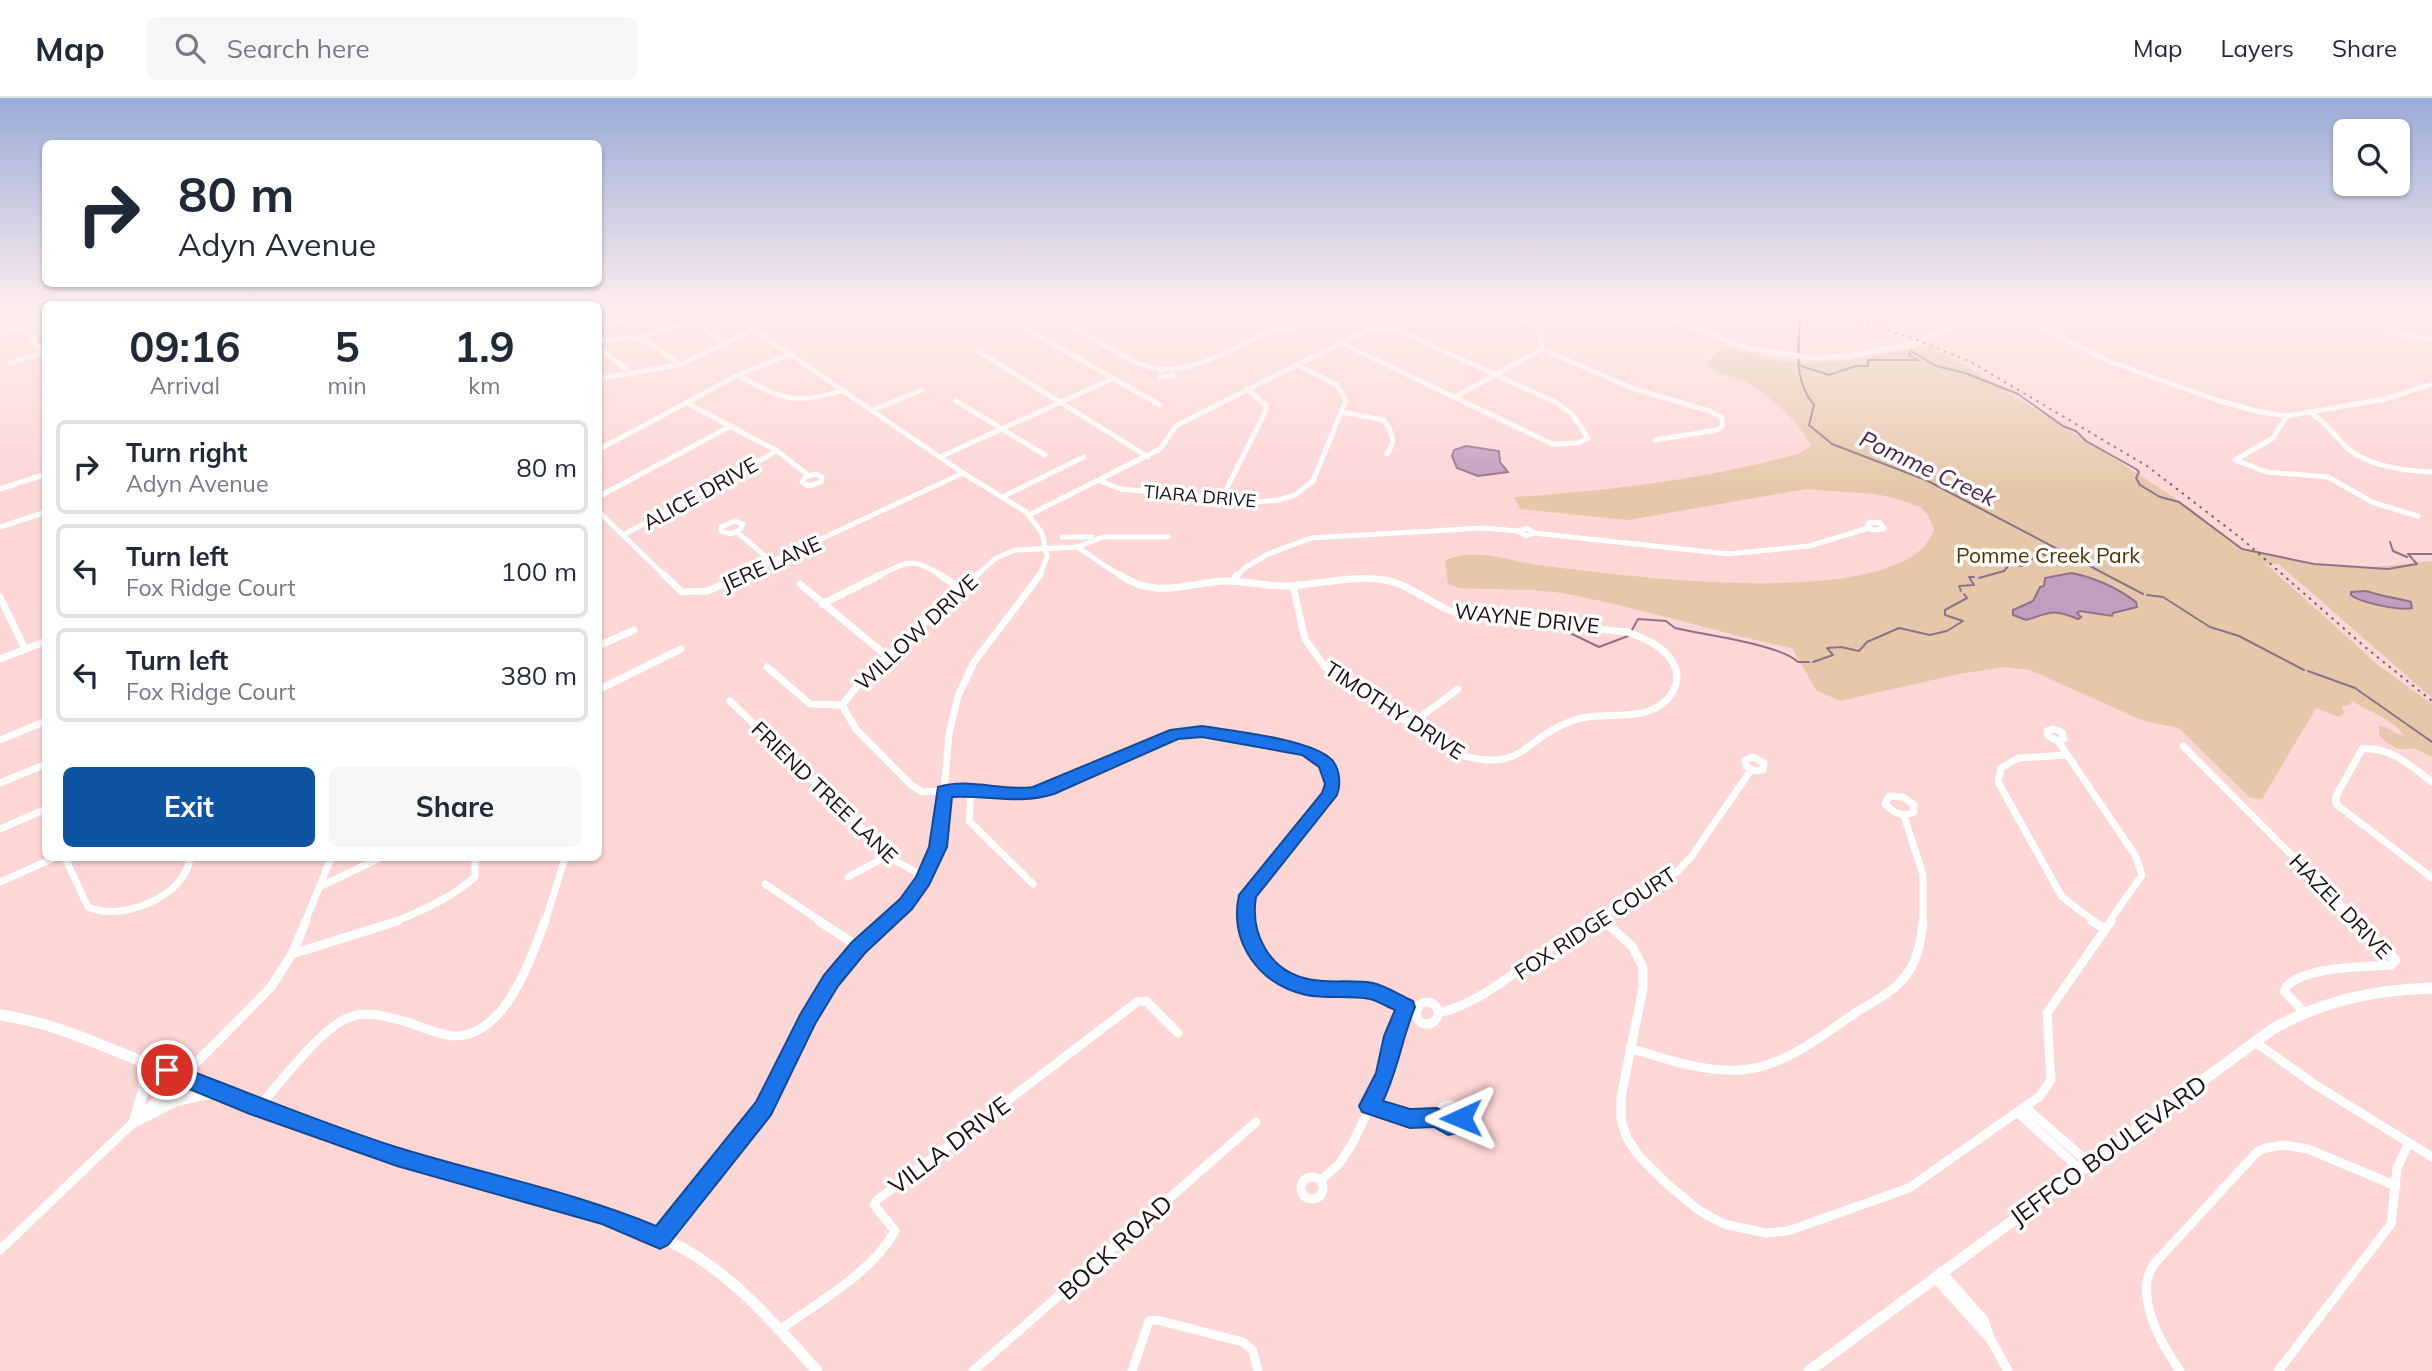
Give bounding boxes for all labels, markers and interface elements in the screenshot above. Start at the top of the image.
search box [147,17,637,80]
text: Map [35,28,105,69]
icon: search [171,29,209,67]
text: Search here [227,32,370,65]
text: Map [2133,33,2182,63]
text: Layers [2220,33,2294,63]
text: Share [2332,33,2397,63]
map controls [2333,119,2410,196]
button: search [2333,119,2410,196]
text: 80 m [178,163,294,224]
icon: right [63,168,154,259]
text: Adyn Avenue [178,224,376,264]
text: 09:16 [129,320,240,373]
text: 5 [335,320,360,373]
text: 1.9 [454,320,515,373]
text: Arrival [150,371,220,400]
text: min [328,371,367,400]
text: km [468,371,500,400]
water label: Pomme Creek [1855,424,2002,513]
text: Turn right [126,436,247,469]
icon: right [67,448,105,486]
text: 80 m [516,451,577,484]
street label: ALICE DRIVE [638,451,762,535]
text: Adyn Avenue [126,469,268,498]
street label: TIARA DRIVE [1143,480,1257,512]
street label: JERE LANE [717,530,825,596]
text: Turn left [126,540,228,573]
park label: Pomme Creek Park [1956,542,2140,568]
icon: left [67,552,105,590]
text: 100 m [501,555,577,588]
street label: WILLOW DRIVE [849,569,983,695]
text: Fox Ridge Court [126,573,296,602]
street label: WAYNE DRIVE [1453,597,1601,639]
text: Turn left [126,644,228,677]
street label: TIMOTHY DRIVE [1320,655,1470,765]
icon: left [67,656,105,694]
text: 380 m [501,659,577,692]
text: Fox Ridge Court [126,677,296,706]
street label: FRIEND TREE LANE [747,716,903,868]
button: Exit [63,767,315,847]
button: Share [329,767,581,847]
street label: HAZEL DRIVE [2284,848,2398,964]
street label: FOX RIDGE COURT [1509,861,1681,985]
pin [137,1040,197,1100]
icon: arrive [148,1051,186,1089]
street label: JEFFCO BOULEVARD [2004,1068,2212,1232]
position arrow [1424,1081,1498,1155]
street label: VILLA DRIVE [882,1090,1016,1200]
street label: BOCK ROAD [1052,1188,1178,1306]

